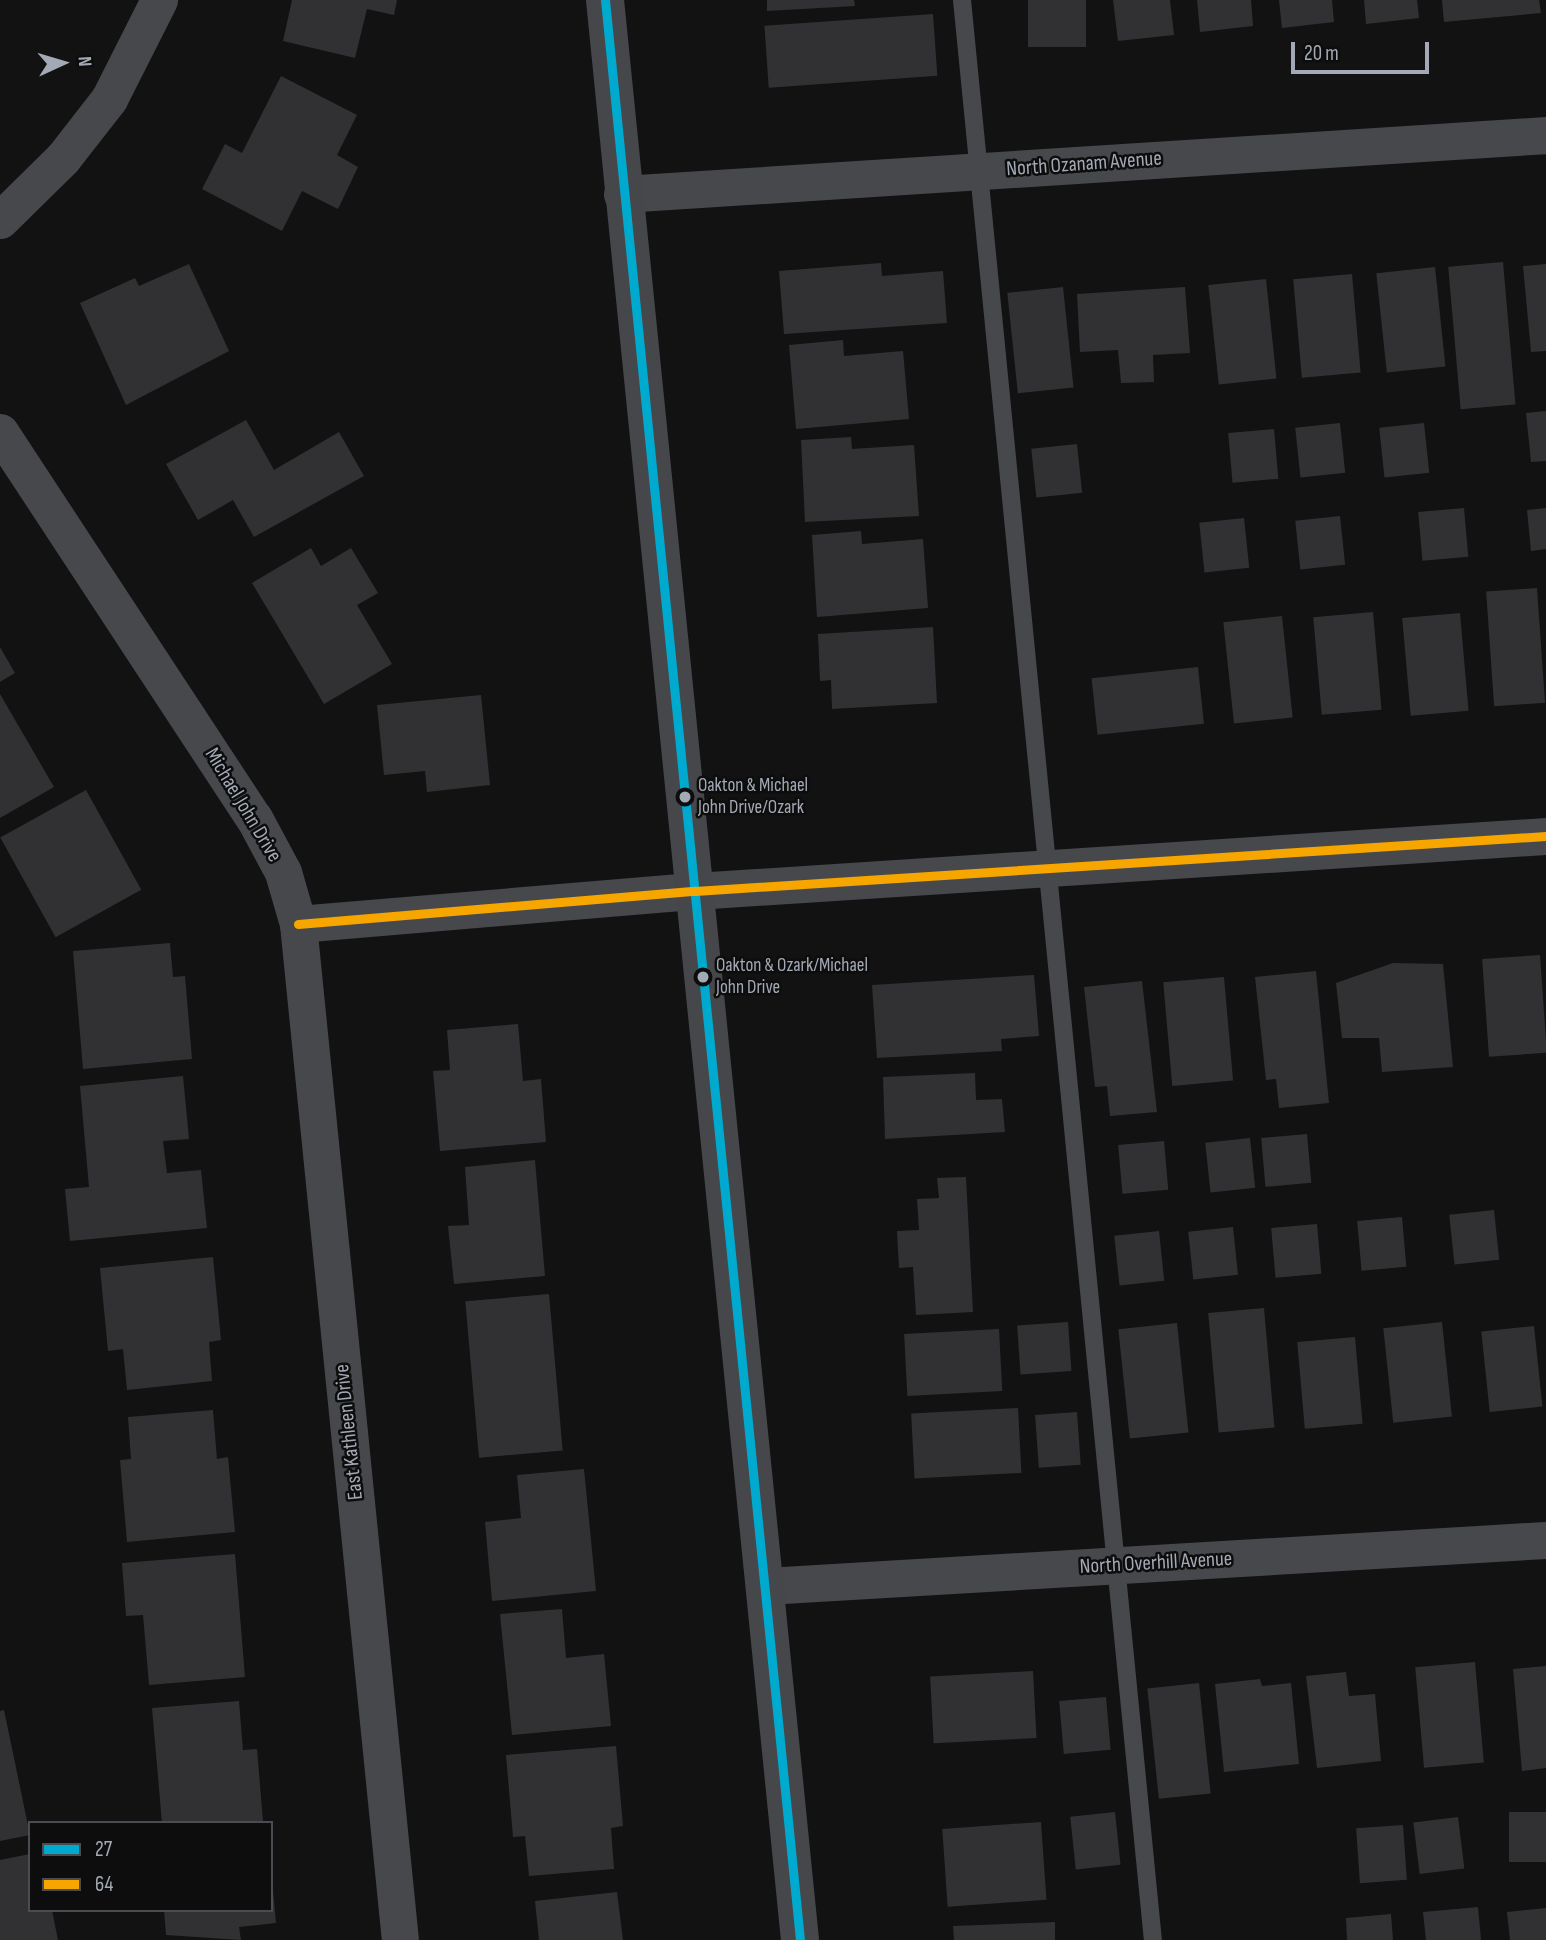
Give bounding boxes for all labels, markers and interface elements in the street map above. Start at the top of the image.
north arrow [28,28,98,98]
scale bar [1294,28,1432,72]
text: 20 m [1304,41,1339,66]
text: N [73,56,96,67]
street label: North Ozanam Avenue [1005,146,1163,182]
street label: Michael John Drive [199,743,287,867]
place label: Oakton & Michael John Drive/Ozark [698,775,808,819]
marker: Oakton & Michael John Drive/Ozark [678,790,692,804]
place label: Oakton & Ozark/Michael John Drive [716,955,868,999]
marker: Oakton & Ozark/Michael John Drive [696,970,710,984]
street label: East Kathleen Drive [329,1363,369,1501]
street label: North Overhill Avenue [1079,1546,1233,1580]
legend [28,1821,273,1912]
text: 27 [95,1837,112,1862]
text: 64 [95,1872,113,1897]

